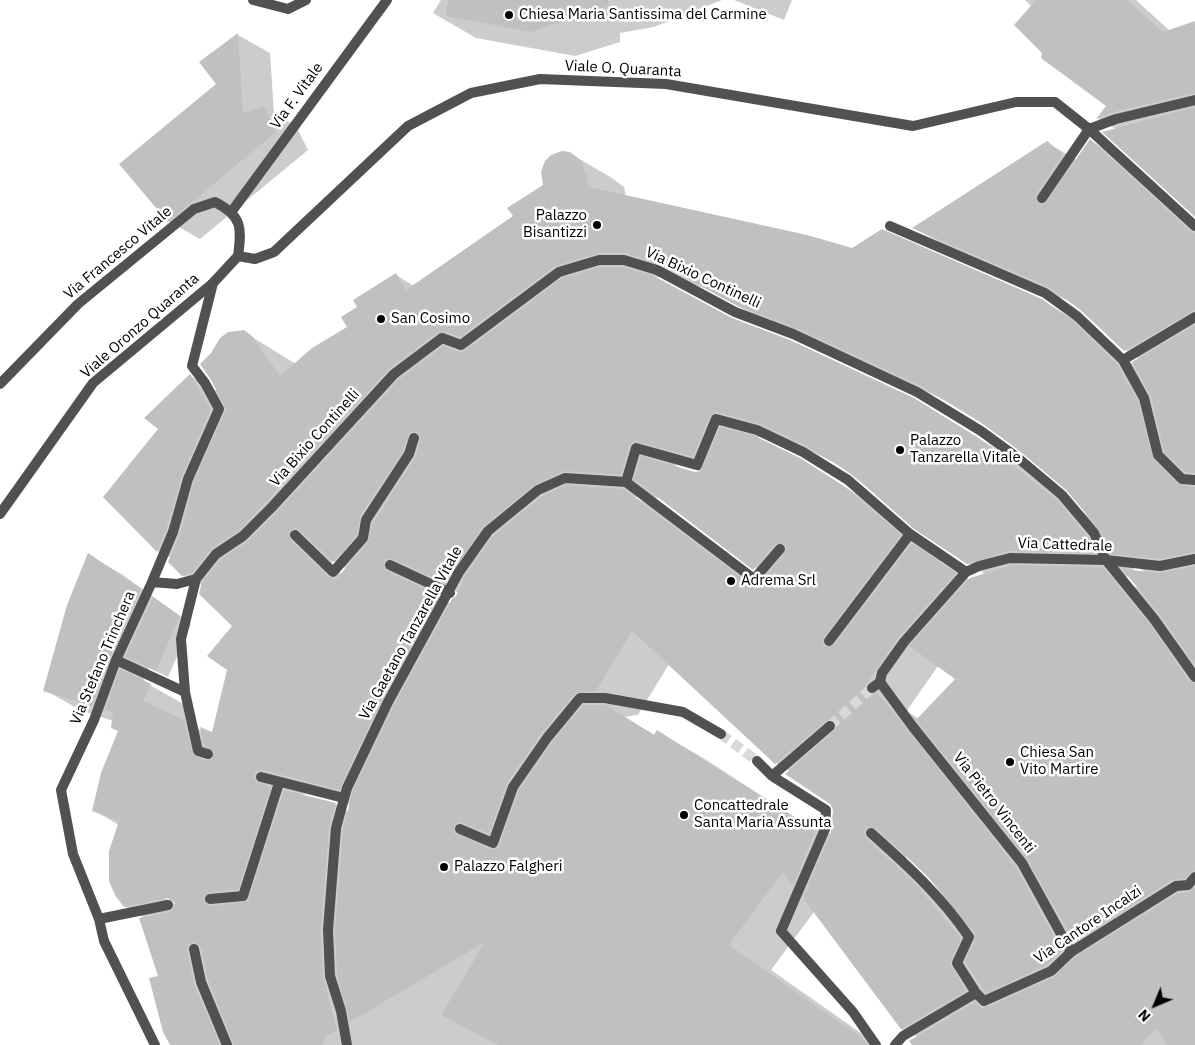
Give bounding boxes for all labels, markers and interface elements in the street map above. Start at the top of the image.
place label: Chiesa Maria Santissima del Carmine [519,6,767,24]
marker: Chiesa Maria Santissima del Carmine [503,9,515,21]
street label: Viale O. Quaranta [564,57,682,81]
street label: Via F. Vitale [267,59,327,133]
street label: Via Francesco Vitale [60,203,176,303]
place label: Palazzo Bisantizzi [523,207,587,242]
marker: Palazzo Bisantizzi [591,219,603,231]
street label: Via Bixio Continelli [643,243,763,313]
street label: Viale Oronzo Quaranta [77,270,203,382]
place label: San Cosimo [391,310,470,328]
marker: San Cosimo [375,313,387,325]
street label: Via Bixio Continelli [266,385,364,491]
place label: Palazzo Tanzarella Vitale [910,432,1021,467]
marker: Palazzo Tanzarella Vitale [894,444,906,456]
street label: Via Cattedrale [1017,534,1113,556]
street label: Via Gaetano Tanzarella Vitale [356,543,466,723]
place label: Adrema Srl [741,572,816,590]
marker: Adrema Srl [725,575,737,587]
street label: Via Stefano Trinchera [67,589,139,727]
place label: Chiesa San Vito Martire [1020,744,1098,779]
street label: Via Pietro Vincenti [949,749,1039,857]
marker: Chiesa San Vito Martire [1004,756,1016,768]
place label: Concattedrale Santa Maria Assunta [694,797,832,832]
marker: Concattedrale Santa Maria Assunta [678,809,690,821]
place label: Palazzo Falgheri [454,858,563,876]
marker: Palazzo Falgheri [438,861,450,873]
street label: Via Cantore Incalzi [1031,882,1145,968]
north arrow [1130,980,1180,1030]
text: N [1134,1006,1154,1026]

